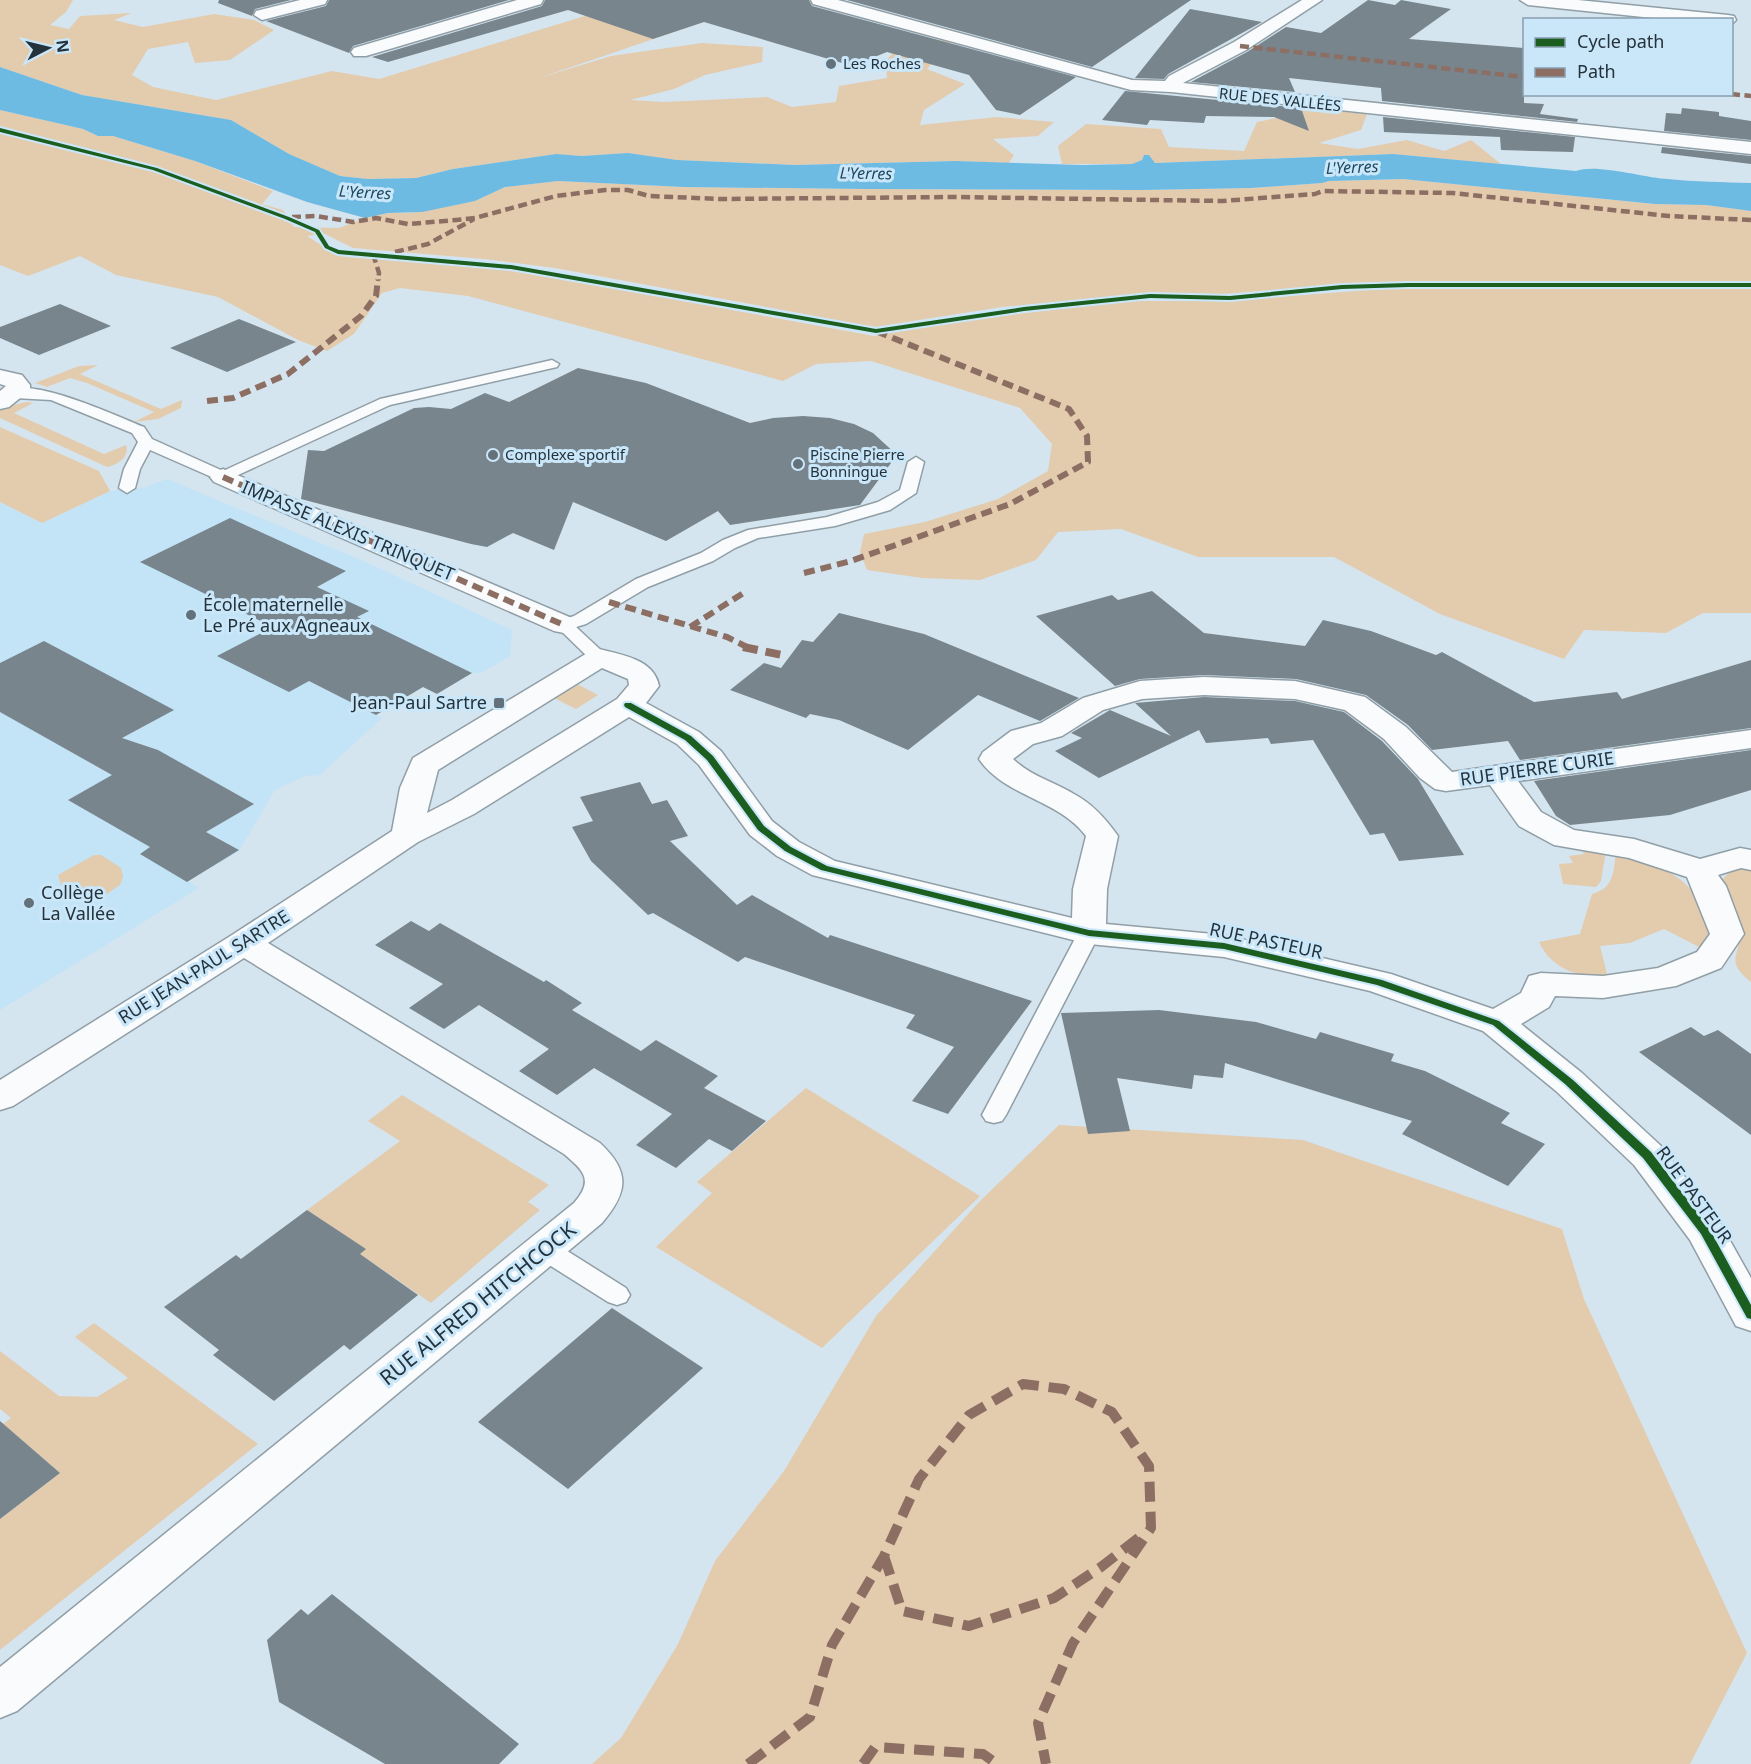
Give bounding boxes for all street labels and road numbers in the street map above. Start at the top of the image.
street label: RUE DES VALLÉES [1218,83,1342,115]
street label: IMPASSE ALEXIS TRINQUET [238,474,458,586]
street label: RUE PIERRE CURIE [1458,745,1615,791]
street label: RUE JEAN-PAUL SARTRE [113,904,294,1029]
street label: RUE PASTEUR [1208,916,1325,964]
street label: RUE PASTEUR [1651,1141,1738,1248]
street label: RUE ALFRED HITCHCOCK [373,1215,581,1391]

